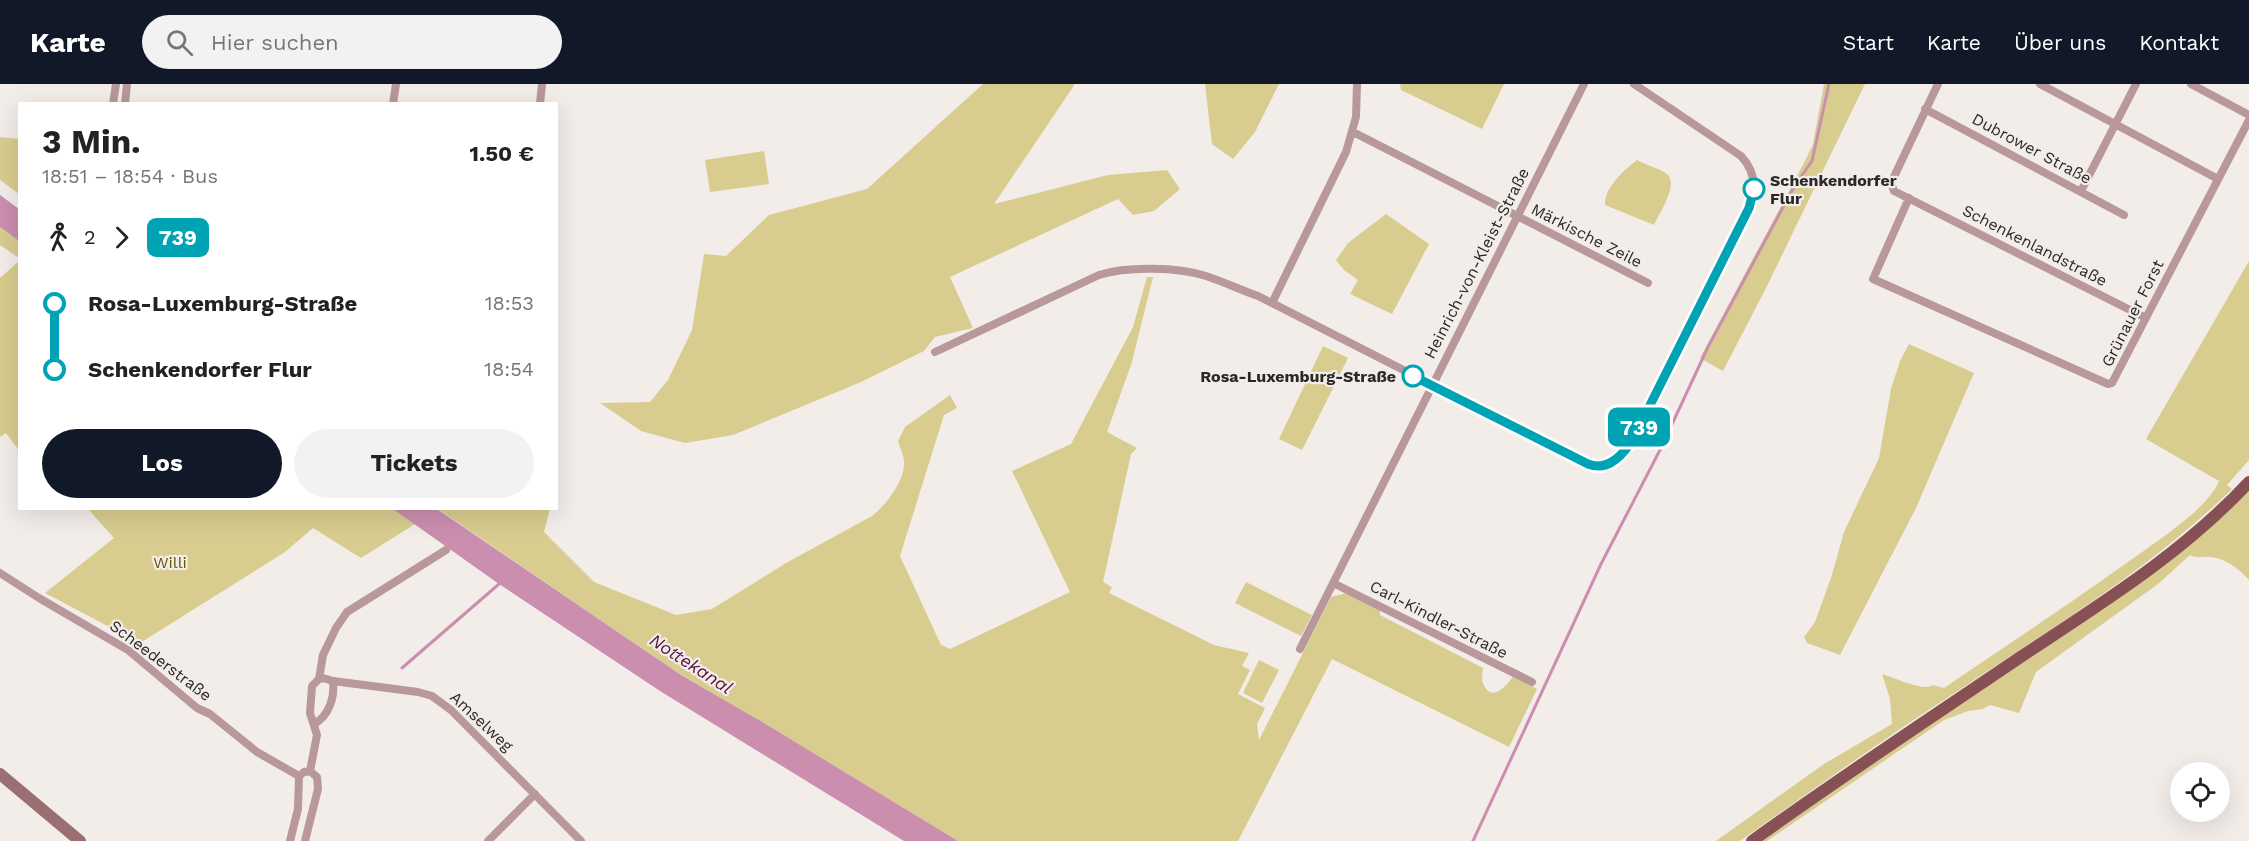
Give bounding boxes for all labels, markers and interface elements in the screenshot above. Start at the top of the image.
search box [142,15,562,69]
text: Karte [30,26,106,59]
icon: search [163,26,196,59]
text: Hier suchen [211,30,339,55]
text: Start [1843,30,1894,55]
text: Karte [1927,30,1981,55]
text: Über uns [2014,30,2106,55]
text: Kontakt [2139,30,2219,55]
street label: Dubrower Straße [1969,109,2095,188]
text: 3 Min. [42,122,141,161]
text: 1.50 € [469,141,534,166]
text: 18:51 – 18:54 · Bus [42,164,218,188]
street label: Heinrich-von-Kleist-Straße [1420,165,1533,362]
place label: Schenkendorfer Flur [1770,171,1897,208]
marker: Schenkendorfer Flur [1743,178,1765,200]
street label: Märkische Zeile [1528,199,1645,272]
street label: Schenkenlandstraße [1959,201,2110,290]
icon: walk [42,221,75,254]
icon: forward [105,221,138,254]
text: 2 [84,225,96,249]
text: 739 [159,225,197,250]
street label: Grünauer Forst [2097,256,2168,370]
text: Rosa-Luxemburg-Straße [88,291,357,316]
text: 18:53 [485,291,534,315]
text: Schenkendorfer Flur [88,357,312,382]
text: 18:54 [484,357,534,381]
marker: Rosa-Luxemburg-Straße [1402,365,1424,387]
place label: Rosa-Luxemburg-Straße [1200,367,1396,386]
line badge: 739 [1604,408,1674,446]
text: 739 [1620,415,1658,440]
button: Los [42,429,282,498]
button: Tickets [294,429,534,498]
park label: Willi [153,553,187,572]
street label: Carl-Kindler-Straße [1367,576,1511,662]
street label: Scheederstraße [106,616,215,705]
water label: Nottekanal [646,629,737,698]
street label: Amselweg [446,687,517,756]
map controls [2170,762,2230,822]
button: locate [2170,762,2230,822]

